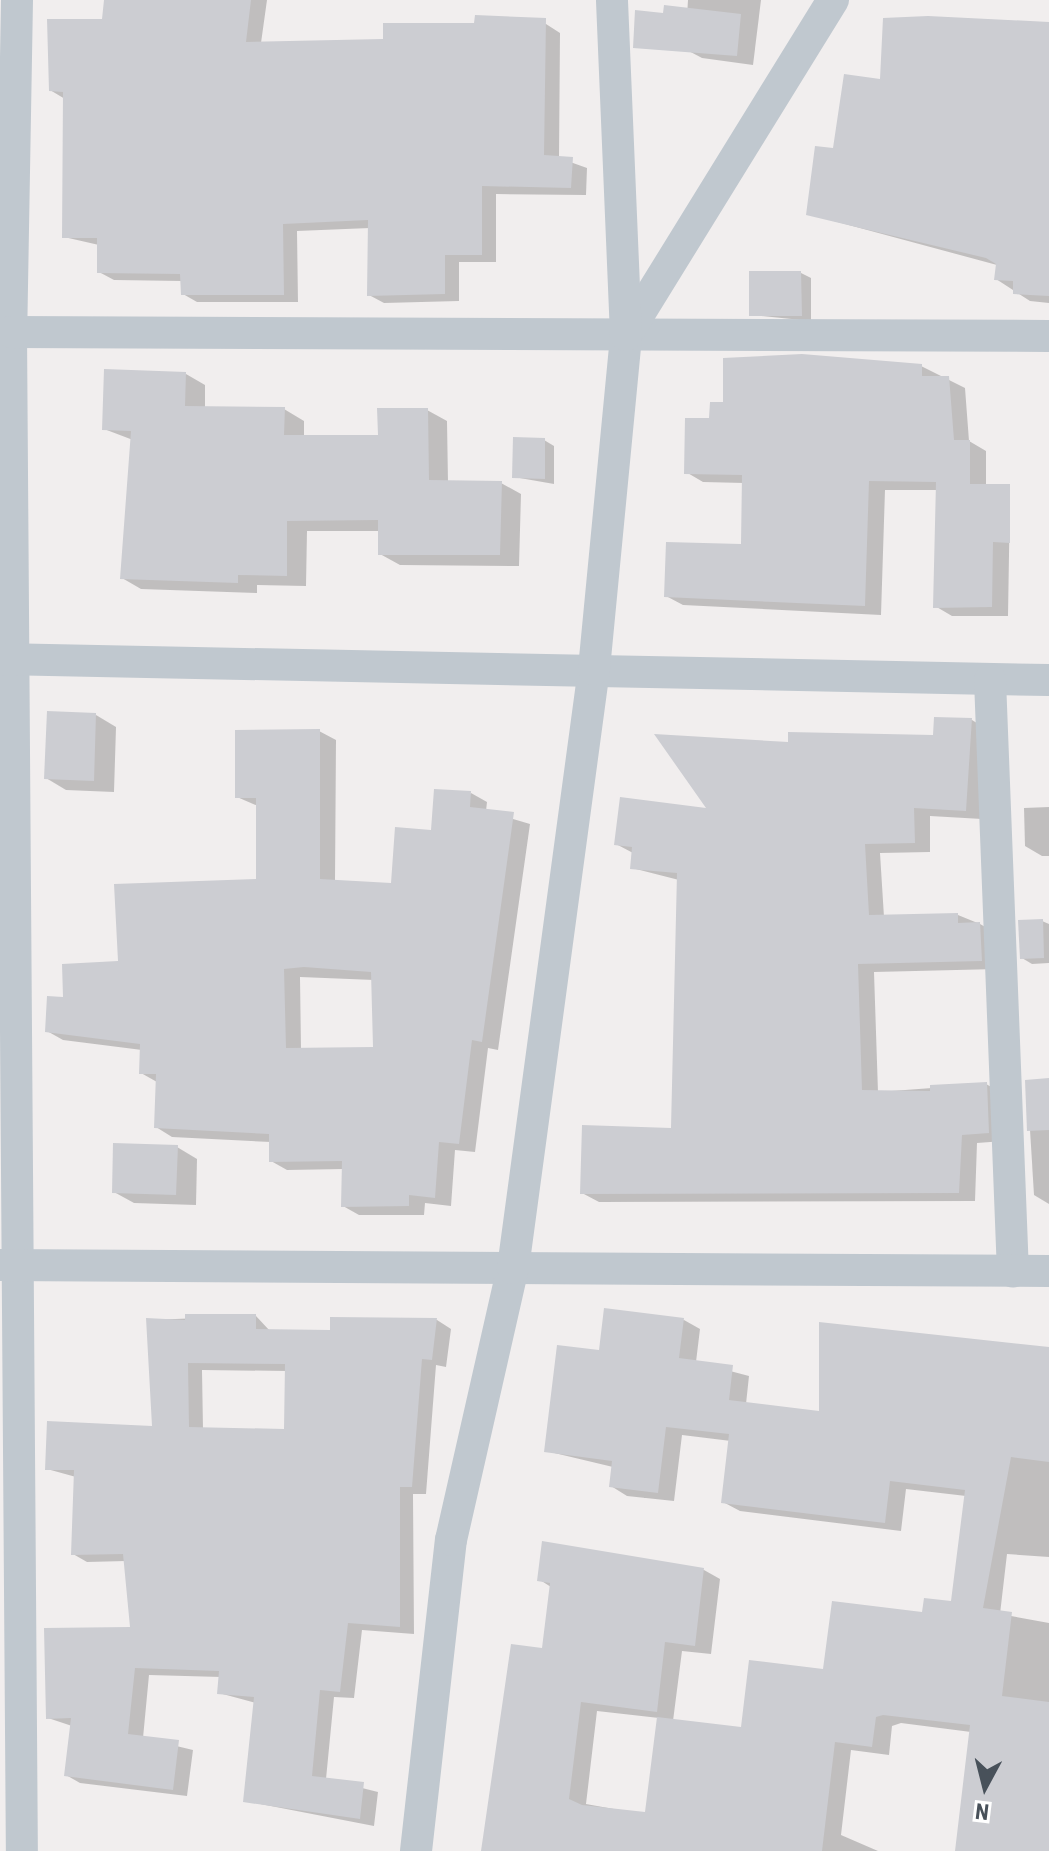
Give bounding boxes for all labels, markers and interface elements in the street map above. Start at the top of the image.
north arrow [945,1747,1025,1827]
text: N [974,1798,990,1825]

